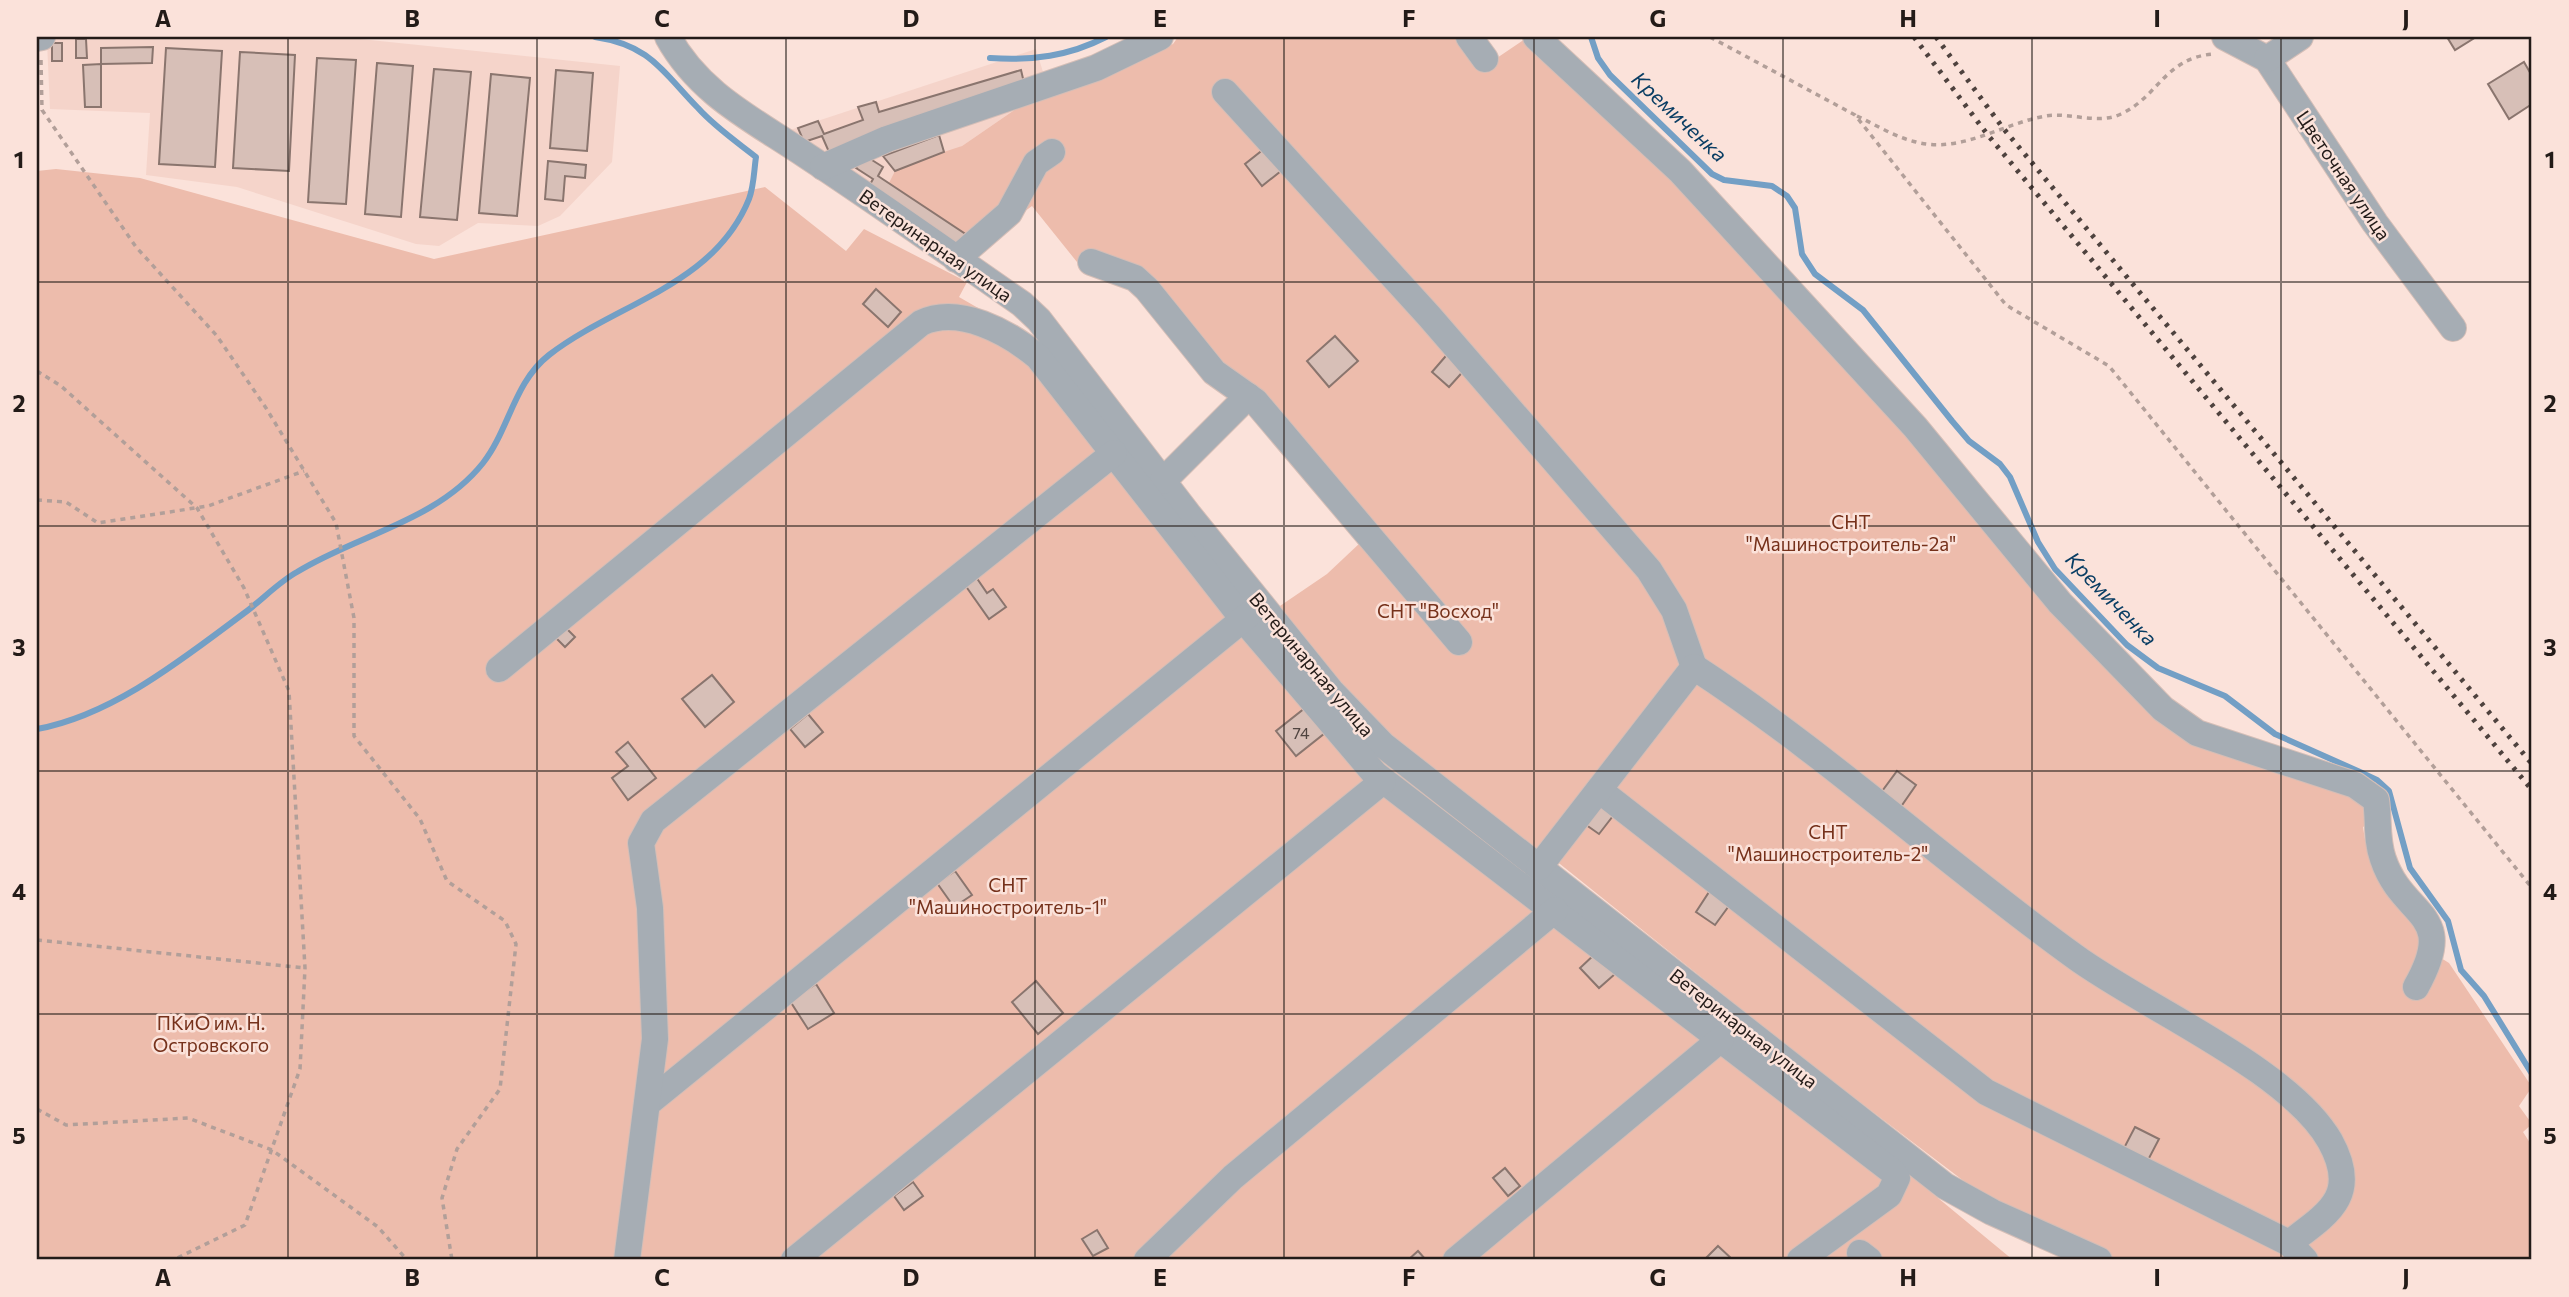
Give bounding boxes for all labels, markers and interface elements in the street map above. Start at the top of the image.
text: A [155,4,172,32]
text: B [404,4,420,32]
text: C [654,4,670,32]
text: D [903,4,920,32]
text: E [1153,4,1167,32]
text: F [1402,4,1416,32]
text: G [1650,4,1666,32]
text: H [1899,4,1917,32]
text: I [2153,4,2161,32]
text: J [2402,4,2410,32]
water label: Кремиченка [1627,66,1733,166]
street label: Цветочная улица [2292,106,2396,244]
text: 1 [14,145,24,173]
text: 1 [2545,145,2555,173]
street label: Ветеринарная улица [855,184,1017,306]
text: 2 [12,389,26,417]
text: 2 [2543,389,2557,417]
park label: СНТ "Машиностроитель-2а" [1746,510,1956,555]
water label: Кремиченка [2061,546,2163,650]
street label: Ветеринарная улица [1245,587,1379,741]
park label: СНТ "Восход" [1377,599,1499,622]
text: 3 [12,633,26,661]
text: 3 [2543,633,2557,661]
house number: 74 [1292,723,1310,742]
park label: СНТ "Машиностроитель-2" [1728,820,1928,865]
park label: СНТ "Машиностроитель-1" [909,873,1107,918]
text: 4 [12,877,26,905]
text: 4 [2543,877,2557,905]
street label: Ветеринарная улица [1666,963,1822,1093]
park label: ПКиО им. Н. Островского [153,1011,269,1056]
text: 5 [12,1121,26,1149]
text: 5 [2543,1121,2557,1149]
text: A [155,1263,172,1291]
text: B [404,1263,420,1291]
text: C [654,1263,670,1291]
text: D [903,1263,920,1291]
text: E [1153,1263,1167,1291]
text: F [1402,1263,1416,1291]
text: G [1650,1263,1666,1291]
text: H [1899,1263,1917,1291]
text: I [2153,1263,2161,1291]
text: J [2402,1263,2410,1291]

